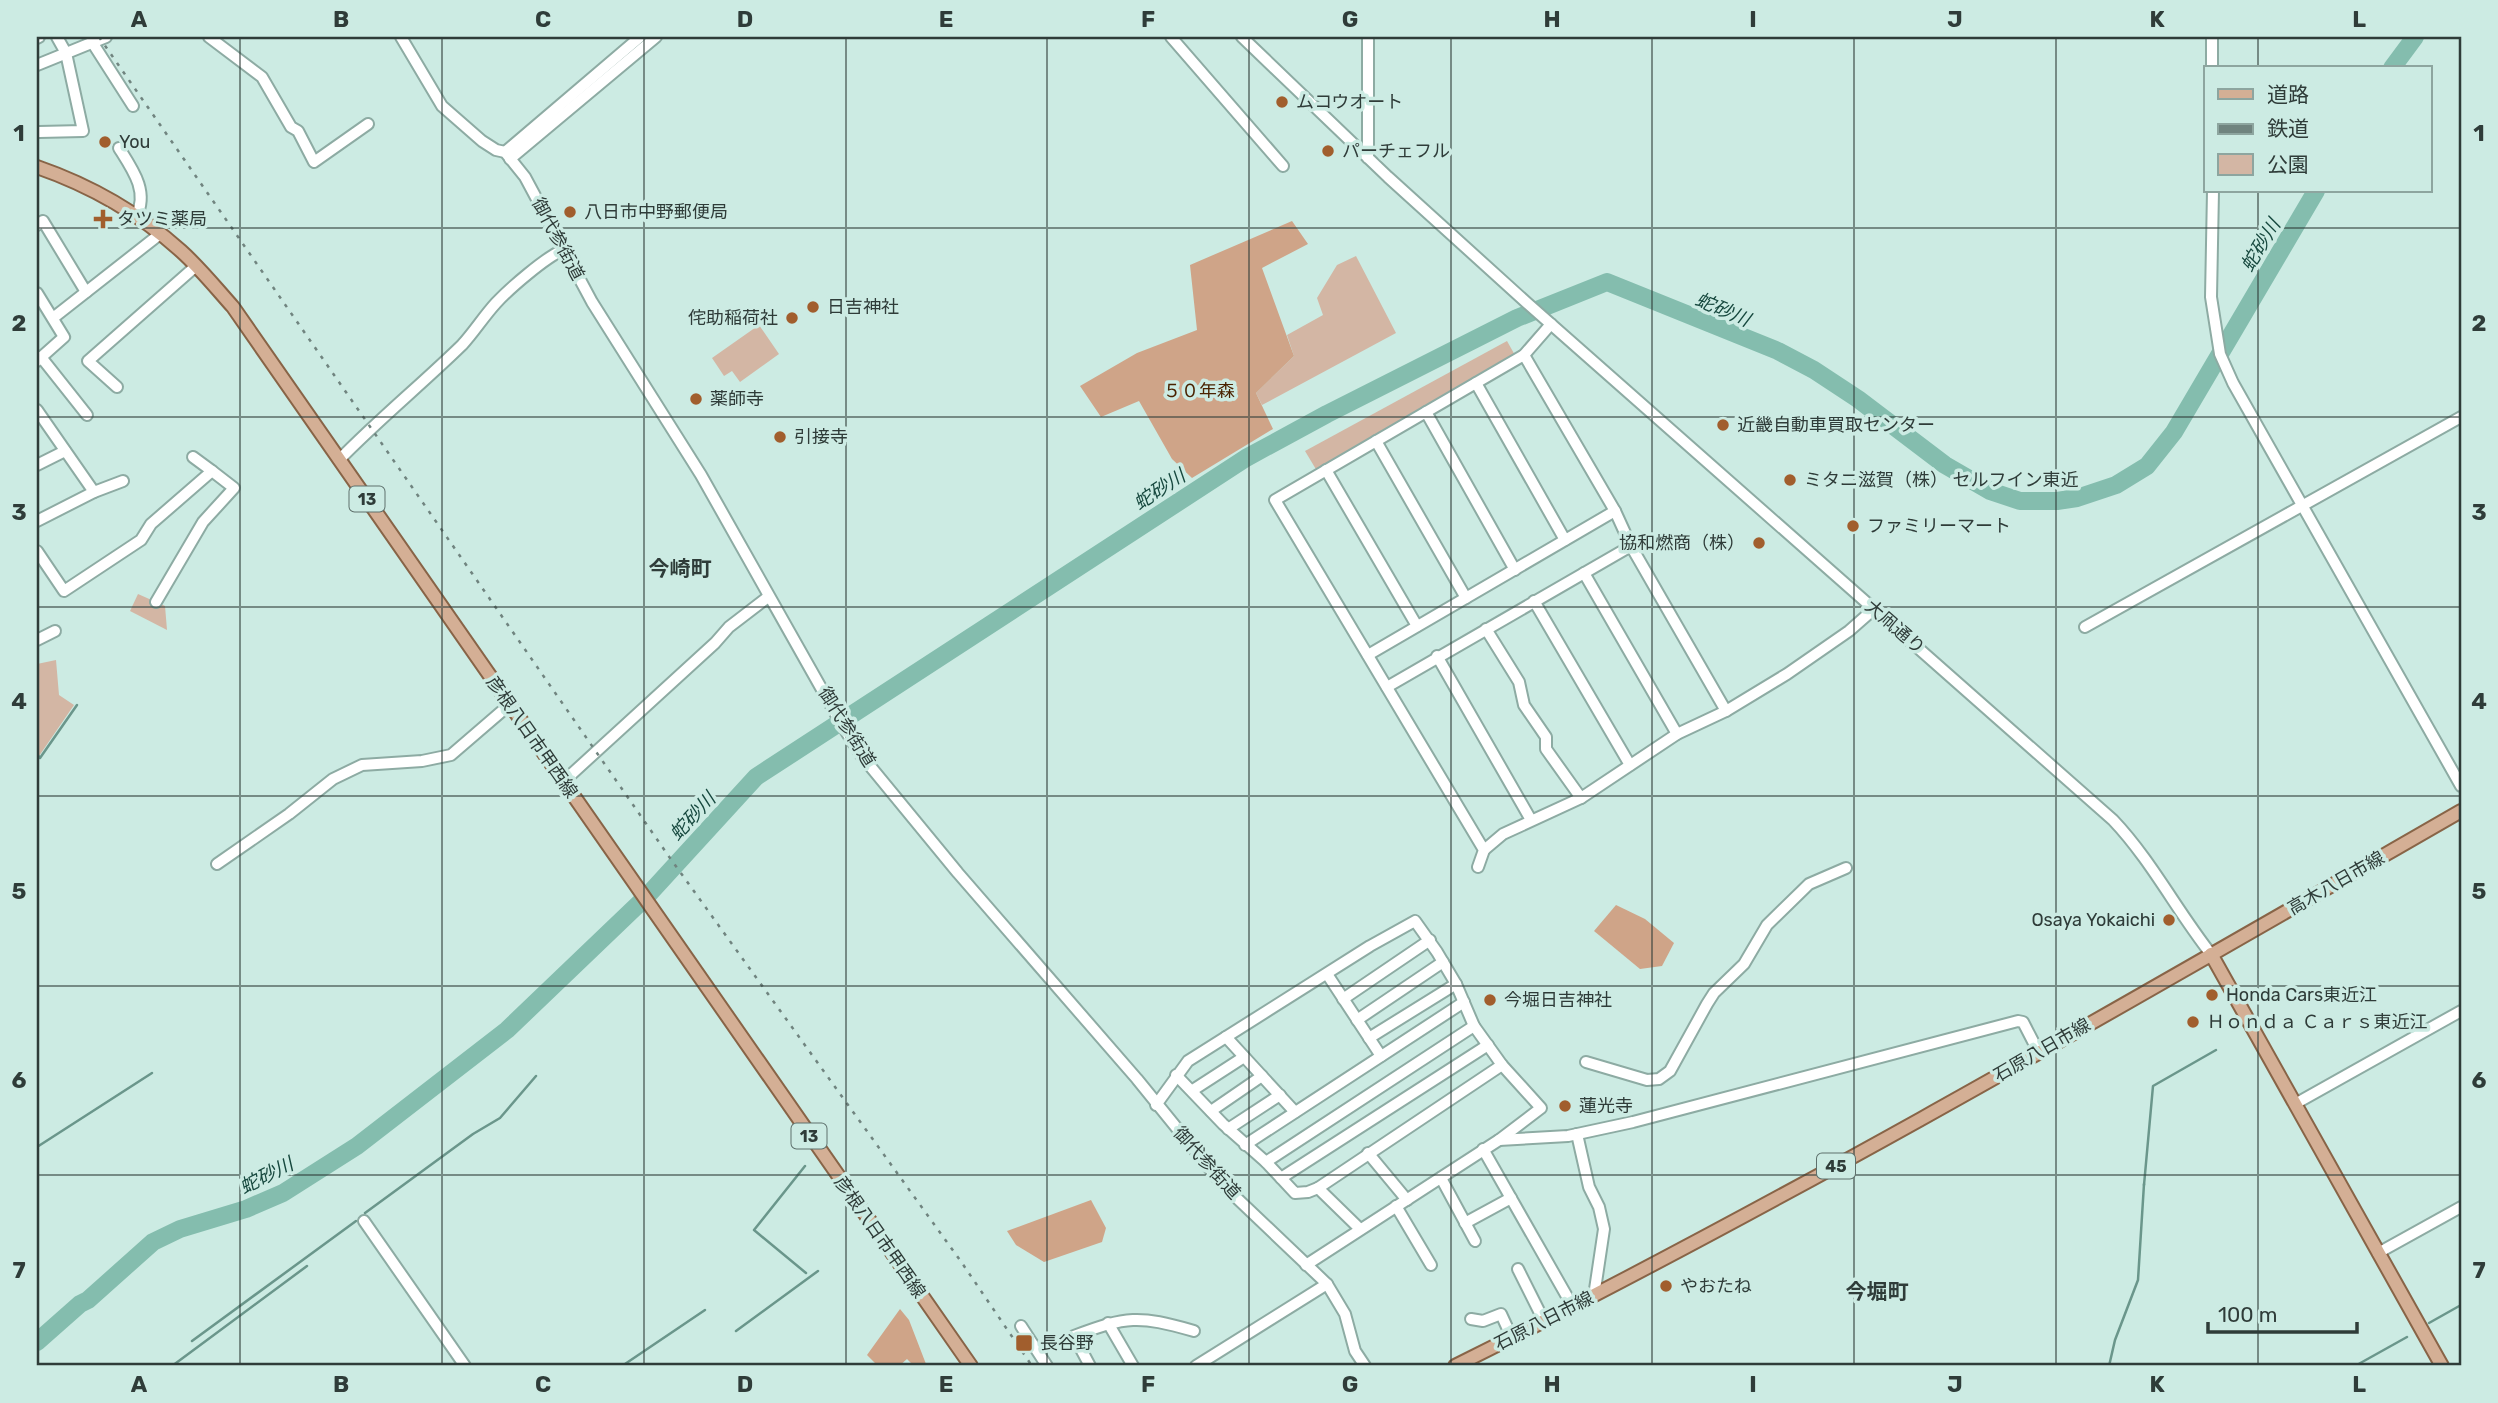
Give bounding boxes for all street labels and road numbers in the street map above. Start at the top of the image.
street label: 御代参街道 [527,194,589,284]
road number: 13 [350,486,384,512]
street label: 大凧通り [1861,595,1929,659]
street label: 彦根八日市甲西線 [482,672,582,802]
street label: 御代参街道 [814,683,880,771]
street label: 高木八日市線 [2284,846,2388,920]
street label: 石原八日市線 [1990,1013,2094,1087]
street label: 御代参街道 [1169,1122,1245,1204]
road number: 13 [792,1124,826,1148]
road number: 45 [1817,1154,1855,1178]
street label: 彦根八日市甲西線 [830,1172,930,1302]
street label: 石原八日市線 [1491,1287,1597,1355]

